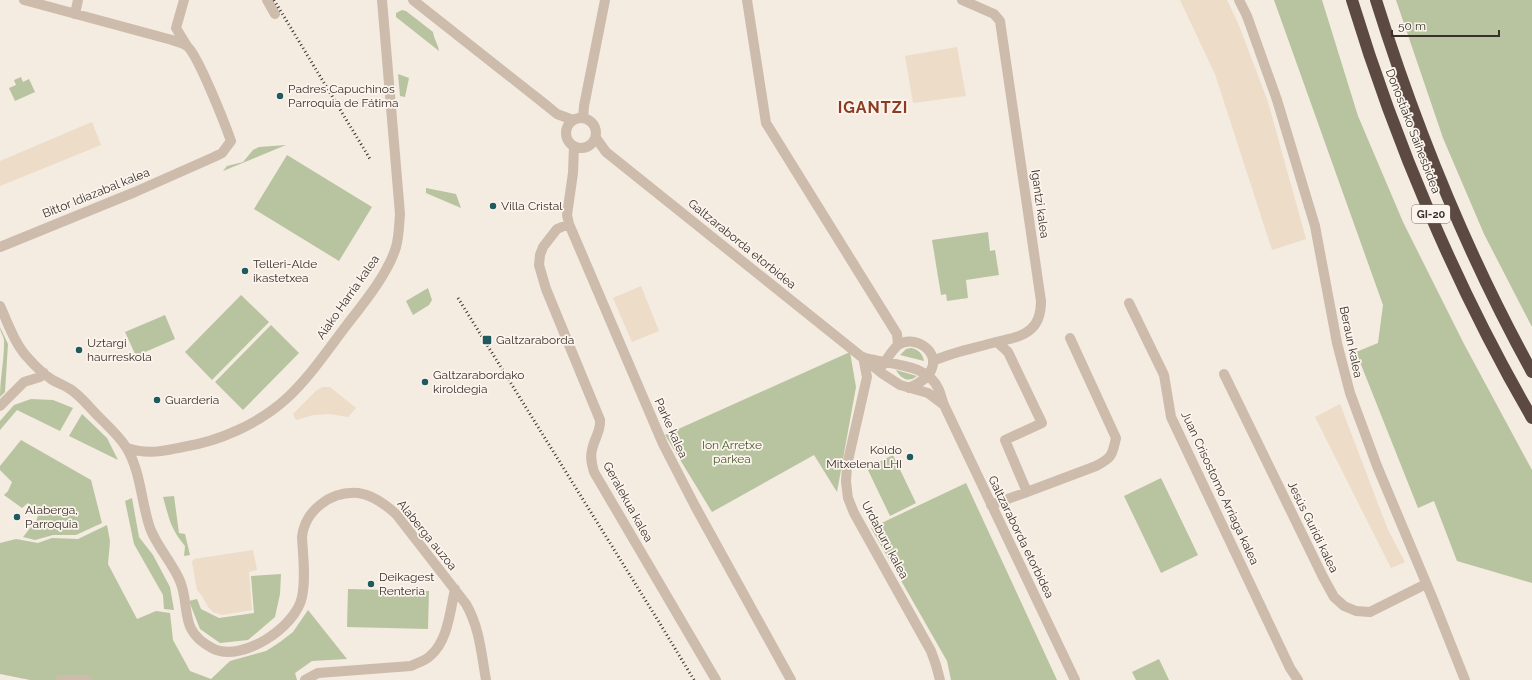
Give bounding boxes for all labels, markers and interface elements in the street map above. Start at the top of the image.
scale bar [1392,12,1499,38]
text: 50 m [1398,19,1426,33]
street label: Donostiako Saihesbidea [1383,67,1443,195]
place label: Padres Capuchinos Parroquia de Fátima [288,82,399,110]
marker: Padres Capuchinos Parroquia de Fátima [275,91,285,101]
district label: IGANTZI [838,98,908,117]
street label: Bittor Idiazabal kalea [40,165,152,221]
street label: Igantzi kalea [1028,169,1052,239]
street label: Galtzaraborda etorbidea [685,196,799,292]
place label: Villa Cristal [501,199,563,213]
marker: Villa Cristal [488,201,498,211]
road number: GI-20 [1412,205,1450,223]
street label: Aiako Harria kalea [314,252,382,342]
place label: Telleri-Alde ikastetxea [253,257,317,285]
marker: Telleri-Alde ikastetxea [240,266,250,276]
street label: Beraun kalea [1337,305,1365,379]
place label: Galtzaraborda [496,333,574,347]
marker: Galtzaraborda [481,334,493,346]
place label: Uztargi haurreskola [87,336,152,364]
marker: Uztargi haurreskola [74,345,84,355]
place label: Galtzarabordako kiroldegia [433,368,524,396]
marker: Galtzarabordako kiroldegia [420,377,430,387]
place label: Guarderia [165,393,219,407]
marker: Guarderia [152,395,162,405]
street label: Parke kalea [652,396,690,460]
street label: Juan Crisostomo Arriaga kalea [1178,409,1262,567]
park label: Ion Arretxe parkea [702,438,762,466]
place label: Koldo Mitxelena LHI [826,443,902,471]
marker: Koldo Mitxelena LHI [905,452,915,462]
street label: Geralekua kalea [600,459,656,545]
street label: Galtzaraborda etorbidea [985,473,1057,601]
street label: Jesús Guridi kalea [1285,479,1341,575]
street label: Alaberga auzoa [394,497,460,573]
street label: Urdaburu kalea [859,499,911,581]
place label: Alaberga, Parroquia [25,503,78,531]
marker: Alaberga, Parroquia [12,512,22,522]
place label: Deikagest Renteria [379,570,434,598]
marker: Deikagest Renteria [366,579,376,589]

